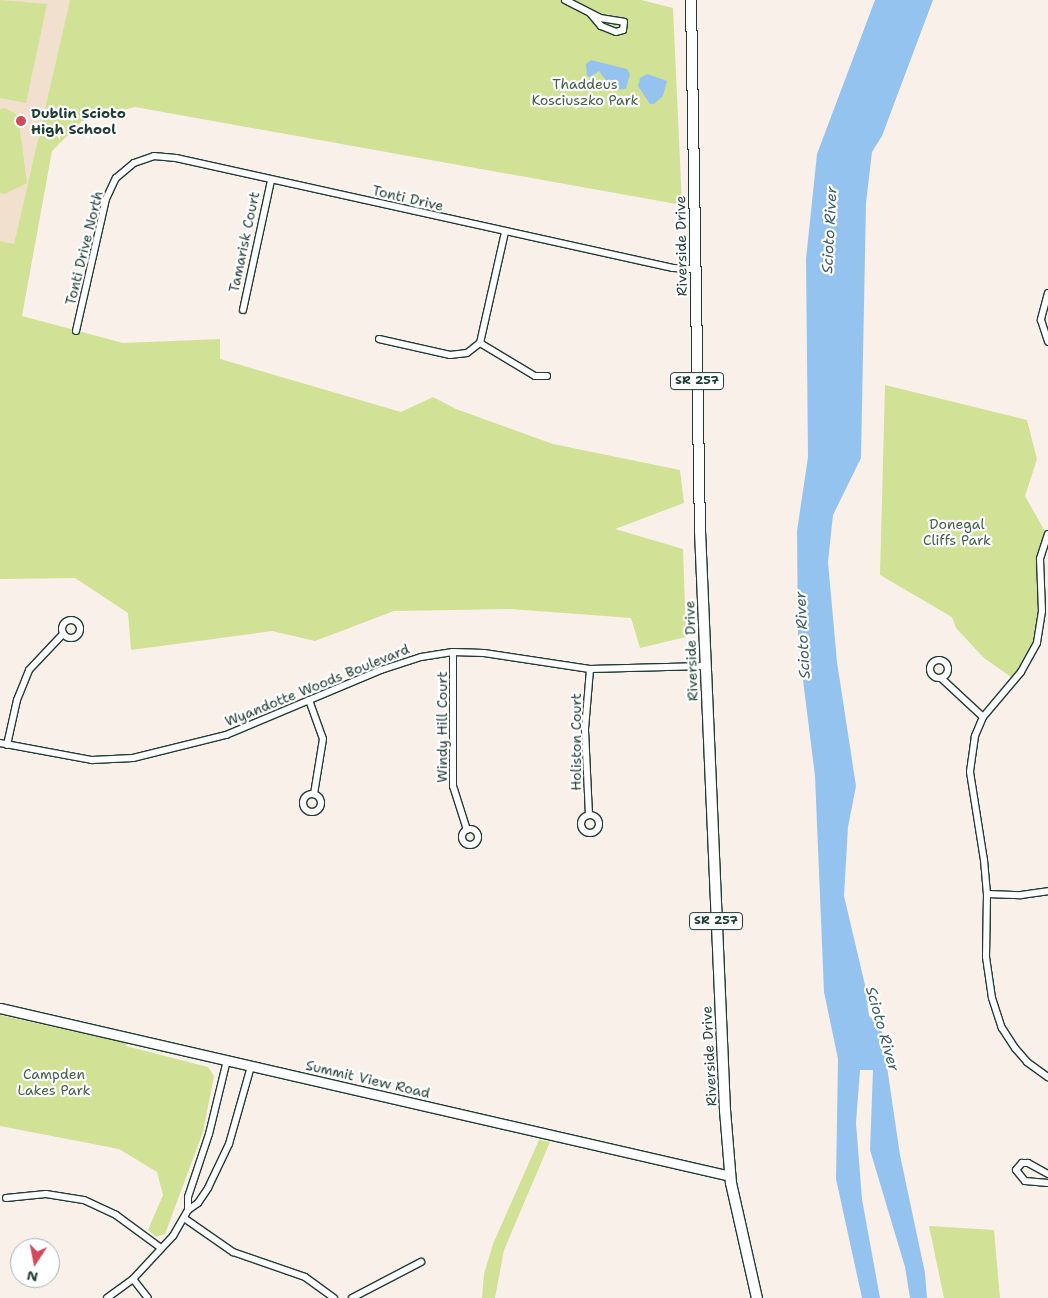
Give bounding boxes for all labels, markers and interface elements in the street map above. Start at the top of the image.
park label: Thaddeus Kosciuszko Park [531,76,639,108]
place label: Dublin Scioto High School [31,105,126,138]
marker: Dublin Scioto High School [15,115,27,127]
street label: Tonti Drive [371,182,445,214]
water label: Scioto River [819,186,841,274]
street label: Tonti Drive North [62,189,106,307]
street label: Tamarisk Court [225,190,263,294]
street label: Riverside Drive [672,196,690,296]
road number: SR 257 [670,372,724,391]
park label: Donegal Cliffs Park [923,516,991,548]
water label: Scioto River [792,591,814,679]
street label: Riverside Drive [681,600,701,702]
street label: Wyandotte Woods Boulevard [222,640,412,730]
street label: Windy Hill Court [434,671,450,783]
street label: Holiston Court [568,693,584,791]
road number: SR 257 [688,911,744,930]
water label: Scioto River [861,985,903,1073]
street label: Riverside Drive [698,1005,720,1107]
street label: Summit View Road [304,1057,432,1101]
park label: Campden Lakes Park [17,1066,91,1098]
north arrow [10,1238,60,1288]
text: N [25,1267,39,1287]

